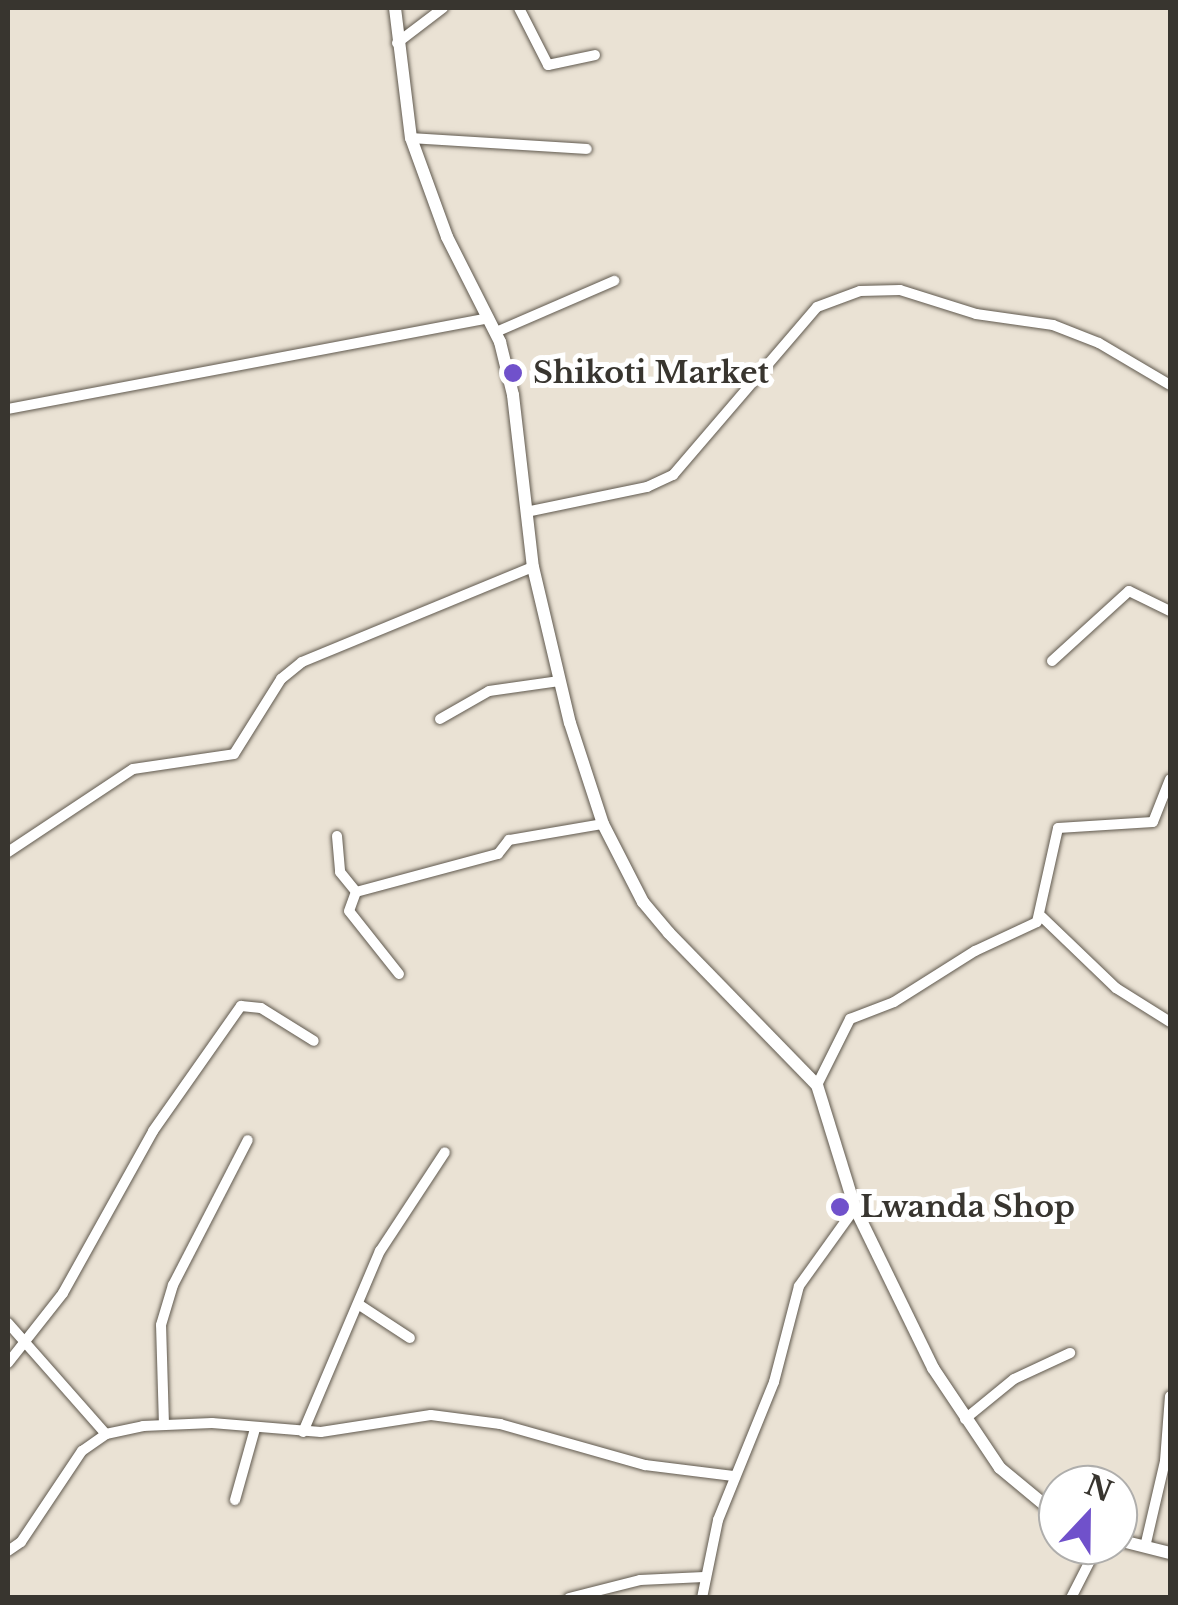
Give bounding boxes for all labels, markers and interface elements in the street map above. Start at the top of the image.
place label: Shikoti Market [533,355,769,391]
marker: Shikoti Market [502,362,524,384]
place label: Lwanda Shop [860,1189,1075,1225]
marker: Lwanda Shop [829,1196,851,1218]
north arrow [1038,1465,1138,1565]
text: N [1080,1467,1117,1510]

